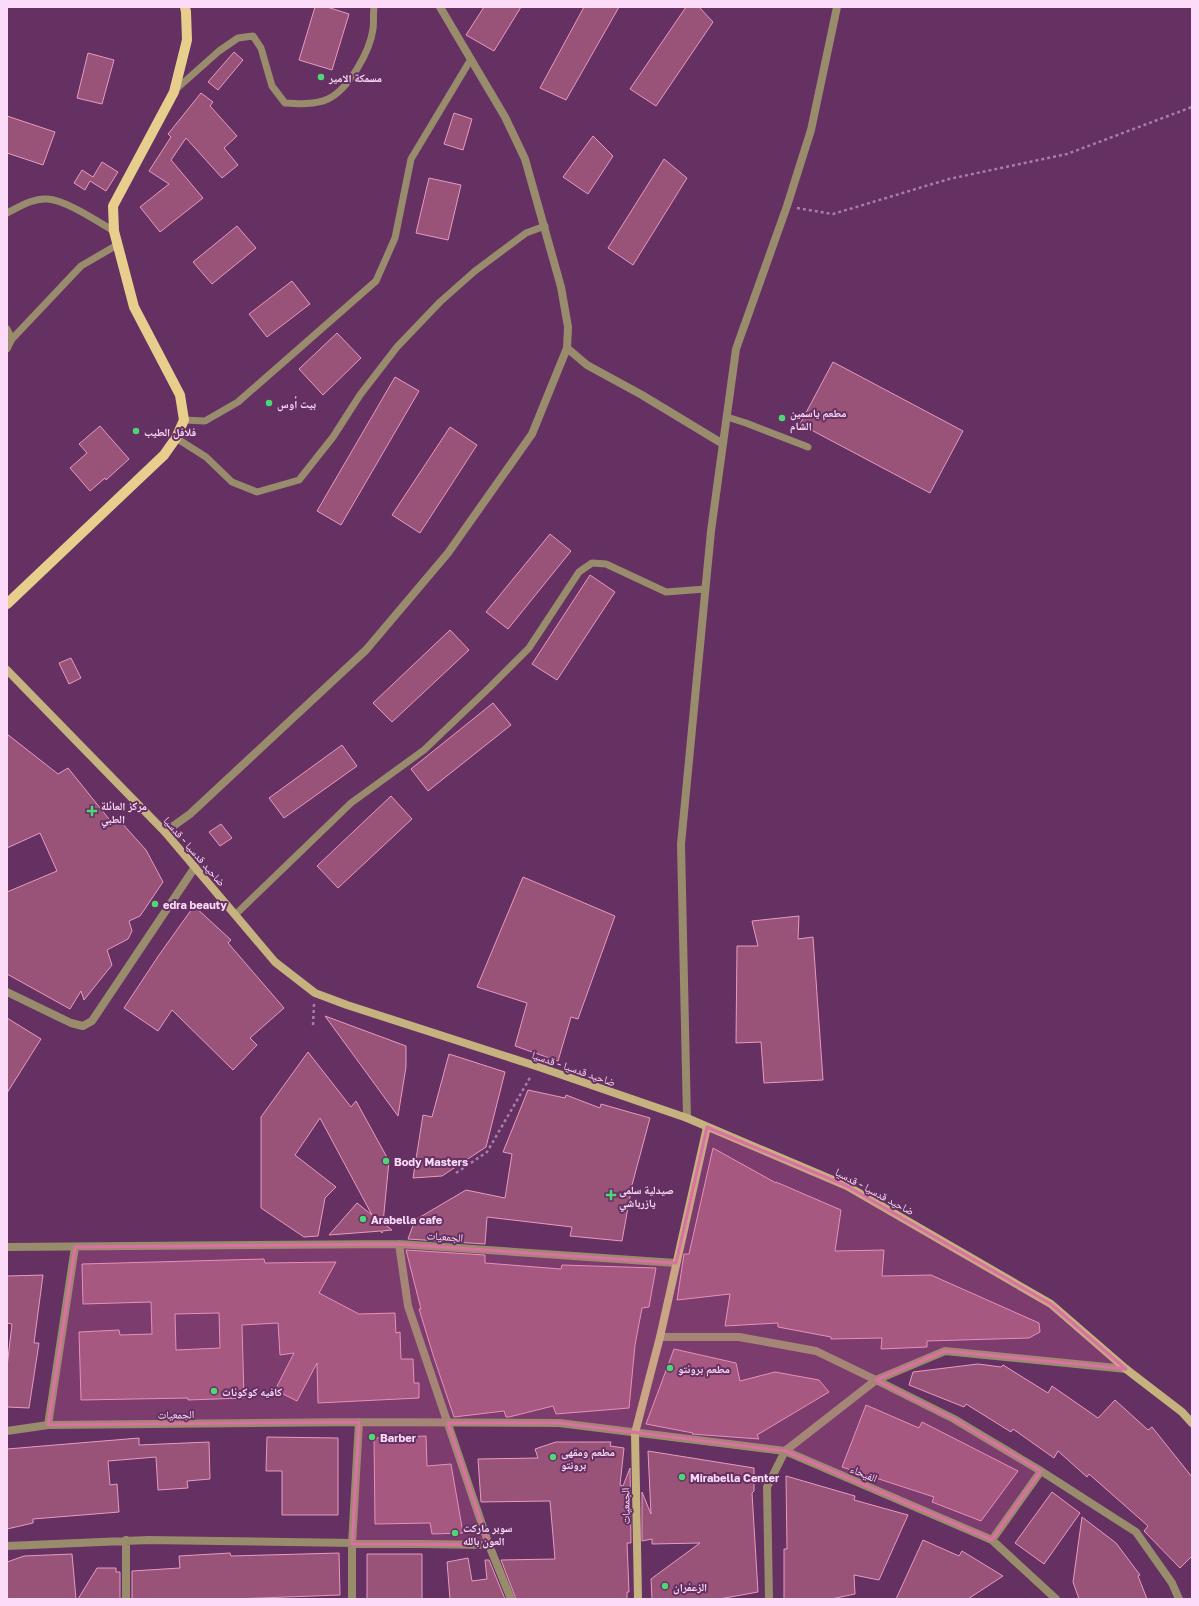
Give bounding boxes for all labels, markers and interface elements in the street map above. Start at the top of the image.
place label: مسمكة الامير [328,71,382,85]
marker: مسمكة الامير [316,72,326,82]
place label: بيت أوس [277,396,316,412]
marker: بيت أوس [264,398,274,408]
place label: مطعم ياسمين الشام [790,406,847,434]
marker: مطعم ياسمين الشام [777,413,787,423]
place label: فلافل الطيب [144,425,196,440]
marker: فلافل الطيب [131,426,141,436]
place label: مركز العائلة الطبي [101,799,147,827]
marker: مركز العائلة الطبي [86,805,98,817]
street label: ضاحيد قدسيا - قدسيا [161,814,229,888]
place label: edra beauty [163,898,227,911]
marker: edra beauty [150,899,160,909]
street label: ضاحيد قدسيا - قدسيا [530,1048,618,1089]
place label: Body Masters [394,1155,468,1168]
marker: Body Masters [381,1156,391,1166]
street label: ضاحيد قدسيا - قدسيا [833,1165,917,1217]
place label: صيدلية سلمى يازرباشي [619,1183,674,1211]
marker: صيدلية سلمى يازرباشي [606,1190,616,1200]
place label: Arabella cafe [371,1213,443,1226]
marker: Arabella cafe [358,1214,368,1224]
street label: الجمعيات [426,1228,464,1244]
place label: مطعم برونتو [678,1362,730,1377]
marker: مطعم برونتو [665,1363,675,1373]
place label: كافيه كوكونات [222,1385,282,1399]
marker: كافيه كوكونات [209,1386,219,1396]
street label: الجمعيات [158,1407,194,1421]
place label: Barber [380,1431,417,1444]
marker: Barber [367,1432,377,1442]
place label: مطعم ومقهى برونتو [561,1445,615,1472]
marker: مطعم ومقهى برونتو [548,1452,558,1462]
street label: الفيحاء [848,1462,879,1485]
place label: Mirabella Center [690,1471,780,1484]
marker: Mirabella Center [677,1472,687,1482]
street label: الجمعيات [618,1488,632,1524]
place label: سوبر ماركت العون بالله [463,1521,513,1549]
marker: سوبر ماركت العون بالله [450,1528,460,1538]
place label: الزعفران [673,1580,707,1595]
marker: الزعفران [660,1581,670,1591]

